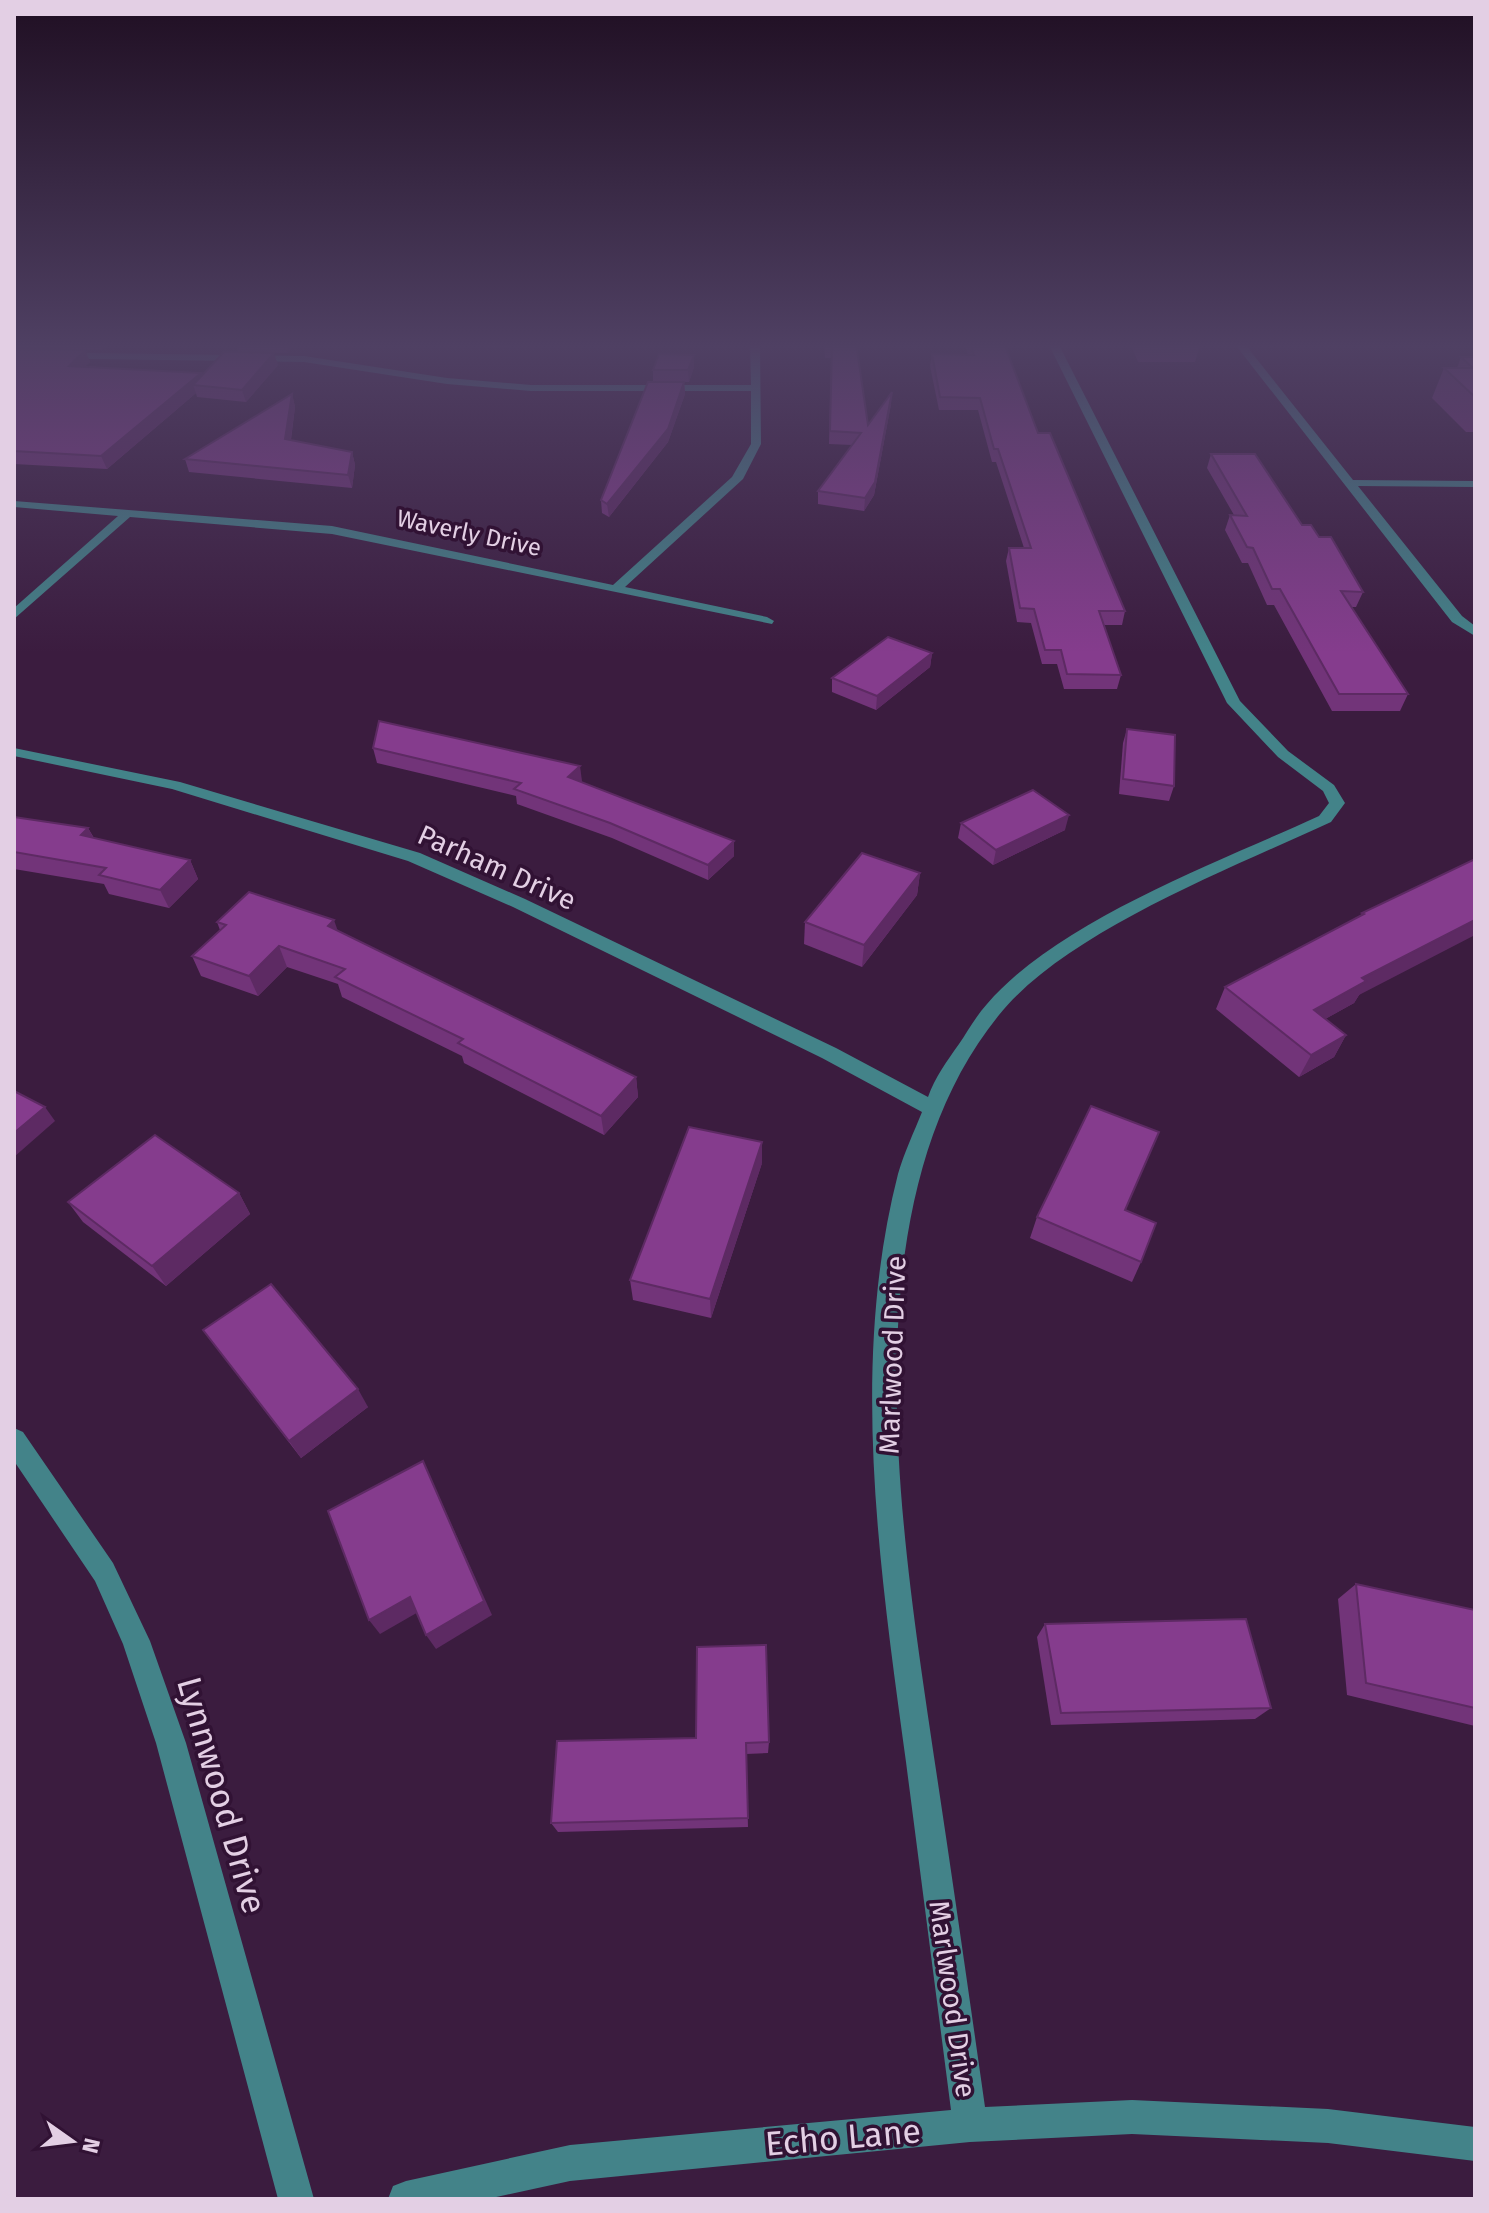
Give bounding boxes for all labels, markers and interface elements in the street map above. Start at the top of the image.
street label: Waverly Drive [394,504,544,562]
street label: Parham Drive [413,818,581,917]
street label: Marlwood Drive [873,1255,912,1455]
street label: Lynnwood Drive [168,1672,275,1918]
street label: Marlwood Drive [922,1898,983,2100]
north arrow [32,2101,112,2181]
street label: Echo Lane [764,2110,923,2165]
text: N [76,2135,106,2156]

